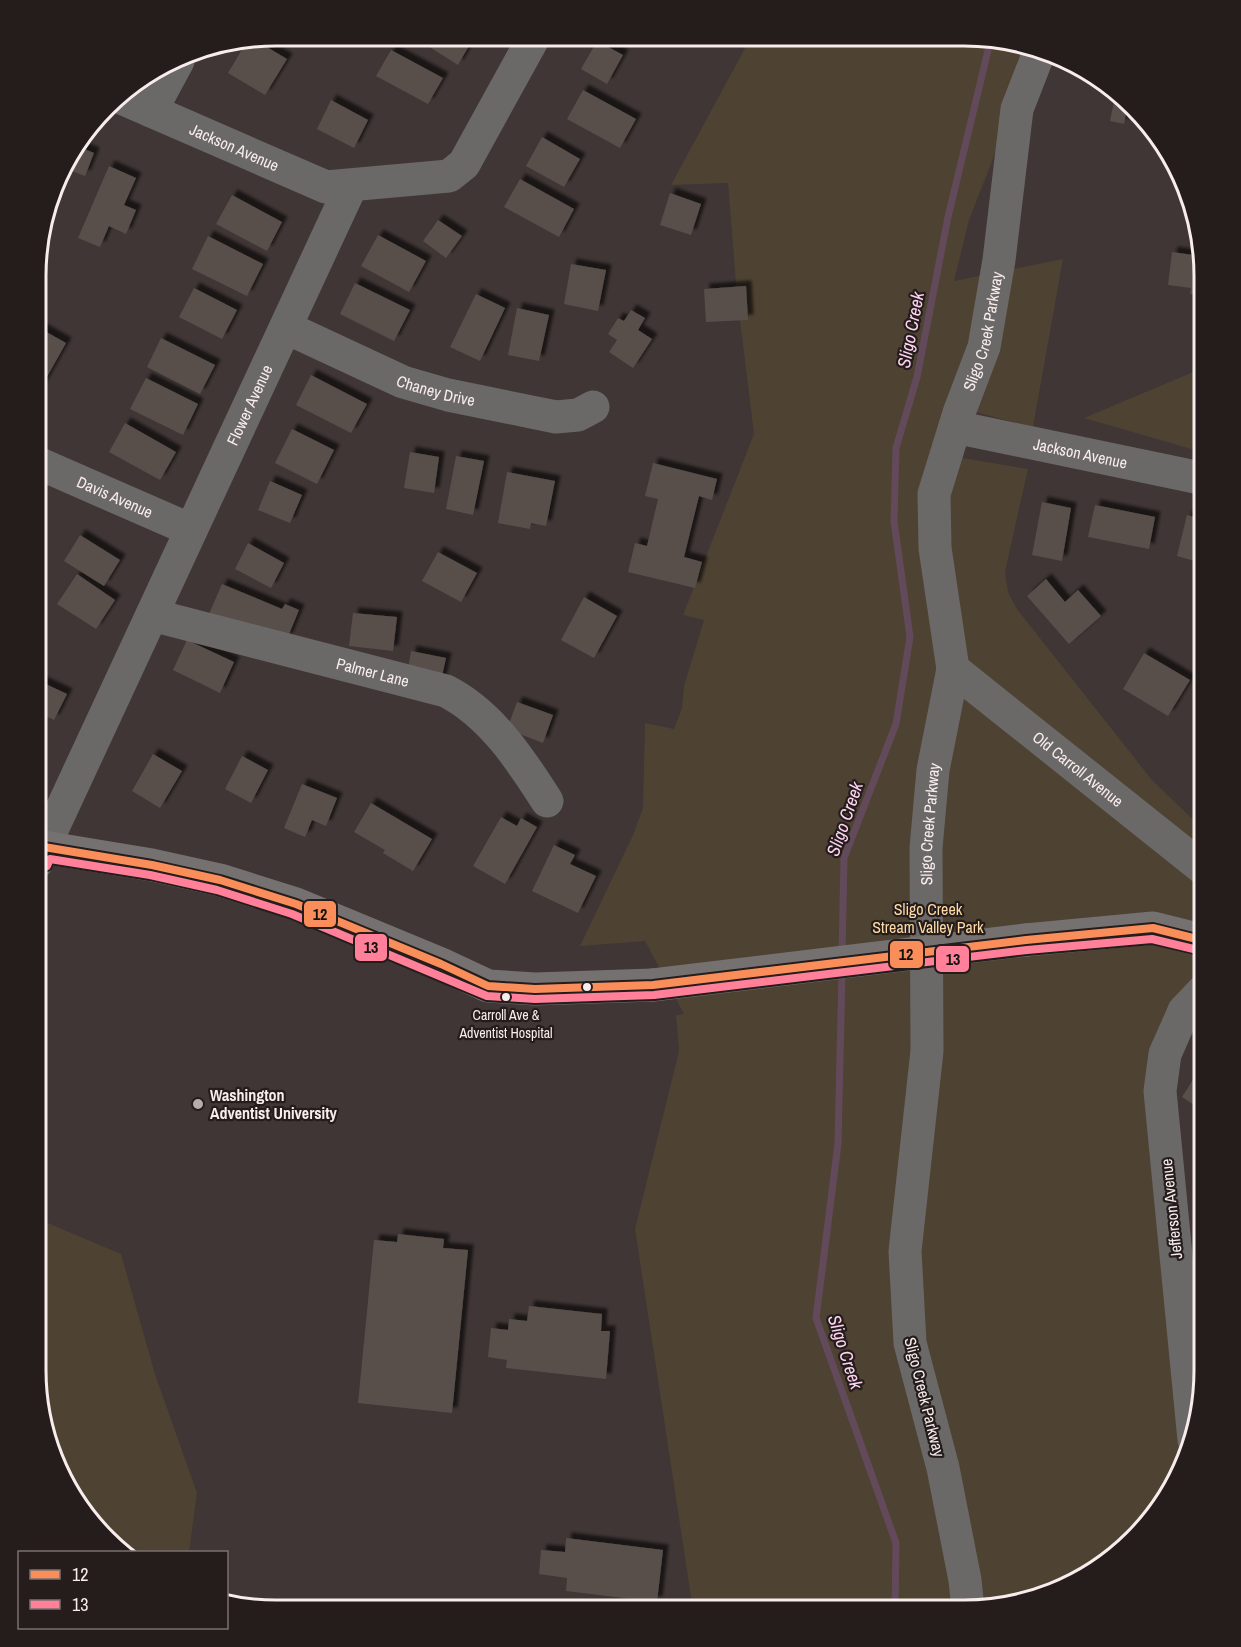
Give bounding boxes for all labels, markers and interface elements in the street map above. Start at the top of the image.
street label: Jackson Avenue [186,118,282,176]
street label: Sligo Creek Parkway [957,269,1008,394]
water label: Sligo Creek [891,289,930,370]
street label: Flower Avenue [221,361,278,449]
street label: Chaney Drive [393,369,477,411]
street label: Jackson Avenue [1031,433,1129,474]
street label: Davis Avenue [74,470,156,523]
street label: Palmer Lane [334,652,412,692]
street label: Old Carroll Avenue [1028,726,1128,812]
street label: Sligo Creek Parkway [915,760,945,885]
water label: Sligo Creek [820,778,869,859]
park label: Sligo Creek Stream Valley Park [872,898,984,938]
line badge: 12 [303,900,337,928]
text: 12 [313,903,327,925]
line badge: 13 [354,933,388,962]
text: 13 [364,936,378,958]
line badge: 12 [889,940,924,969]
text: 12 [899,943,913,965]
line badge: 13 [935,945,970,973]
text: 13 [946,948,960,970]
unlabelled marker [581,981,593,993]
marker: Carroll Ave & Adventist Hospital [500,991,512,1003]
place label: Carroll Ave & Adventist Hospital [458,1006,553,1042]
place label: Washington Adventist University [210,1084,338,1124]
marker: Washington Adventist University [191,1097,205,1111]
street label: Jefferson Avenue [1155,1158,1187,1260]
water label: Sligo Creek [822,1311,869,1393]
street label: Sligo Creek Parkway [900,1335,951,1460]
legend [18,1551,228,1629]
text: 12 [72,1562,88,1587]
text: 13 [72,1592,88,1617]

